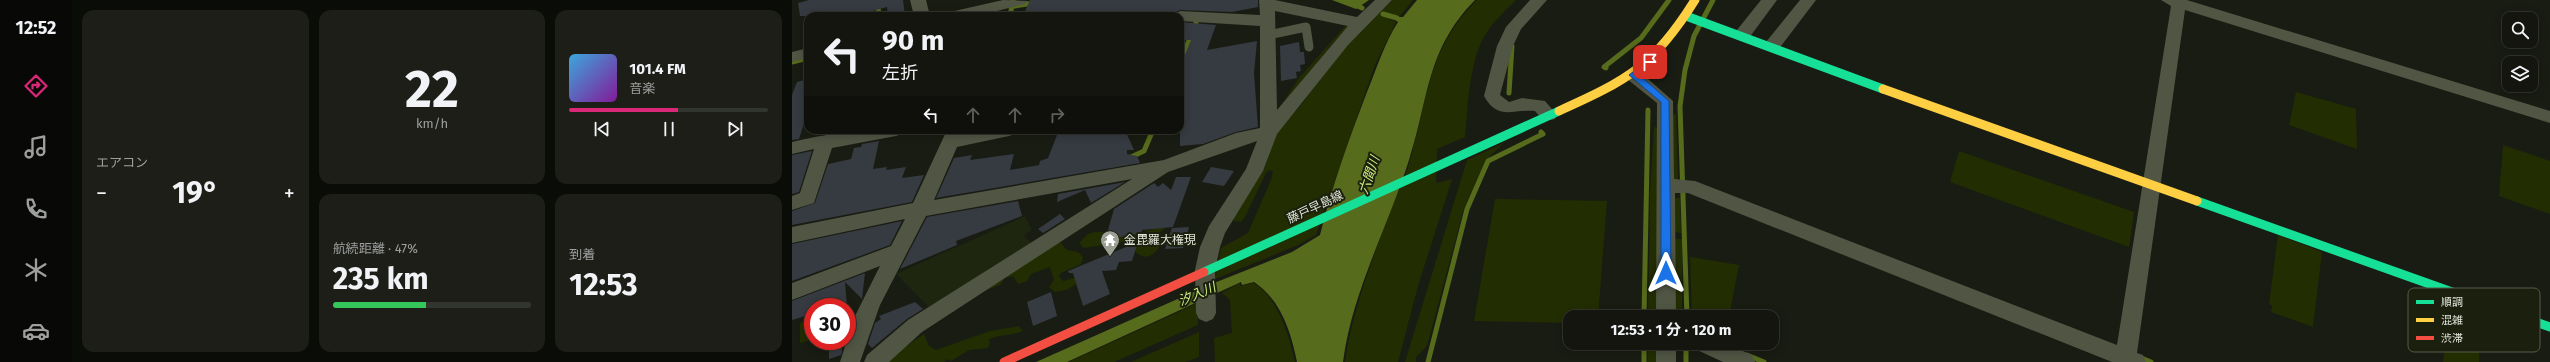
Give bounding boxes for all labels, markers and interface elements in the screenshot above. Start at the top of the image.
map controls [2502,12,2538,92]
button: search [2502,12,2538,48]
text: 12:52 [16,17,56,39]
text: 90 m [882,24,944,57]
icon: left [816,28,868,80]
pin [1633,45,1667,79]
icon: arrive [1639,51,1661,73]
button: layers [2502,56,2538,92]
text: 22 [405,58,459,121]
text: 101.4 FM [629,60,686,78]
text: 左折 [882,62,918,84]
icon: directions [22,72,50,100]
text: 音楽 [629,81,655,96]
icon: left [920,104,942,126]
icon: ahead [962,104,984,126]
icon: ahead [1004,104,1026,126]
icon: right [1046,104,1068,126]
text: km/h [416,116,448,131]
icon: previous [591,118,613,140]
icon: pause [658,118,680,140]
icon: next [724,118,746,140]
icon: music [22,133,50,161]
water label: 六間川 [1356,152,1383,196]
text: エアコン [96,155,148,170]
text: 19° [172,175,219,211]
text: − [96,180,107,207]
text: + [284,180,295,207]
street label: 藤戸早島線 [1285,188,1345,226]
icon: phone [22,195,50,223]
temple icon: 金毘羅大権現 [1099,229,1121,257]
place label: 金毘羅大権現 [1124,233,1196,247]
text: 航続距離 · 47% [333,241,418,256]
text: 到着 [569,247,595,262]
position arrow [1645,252,1687,294]
icon: climate [22,256,50,284]
text: 235 km [333,261,429,297]
text: 12:53 [569,267,638,303]
water label: 汐入川 [1176,279,1220,309]
legend [2408,288,2540,352]
text: 順調 [2441,296,2463,309]
speed limit sign: 30 [804,298,856,350]
text: 混雑 [2441,314,2463,327]
icon: car [22,317,50,345]
text: 12:53 · 1 分 · 120 m [1611,321,1731,339]
text: 渋滞 [2441,332,2463,345]

